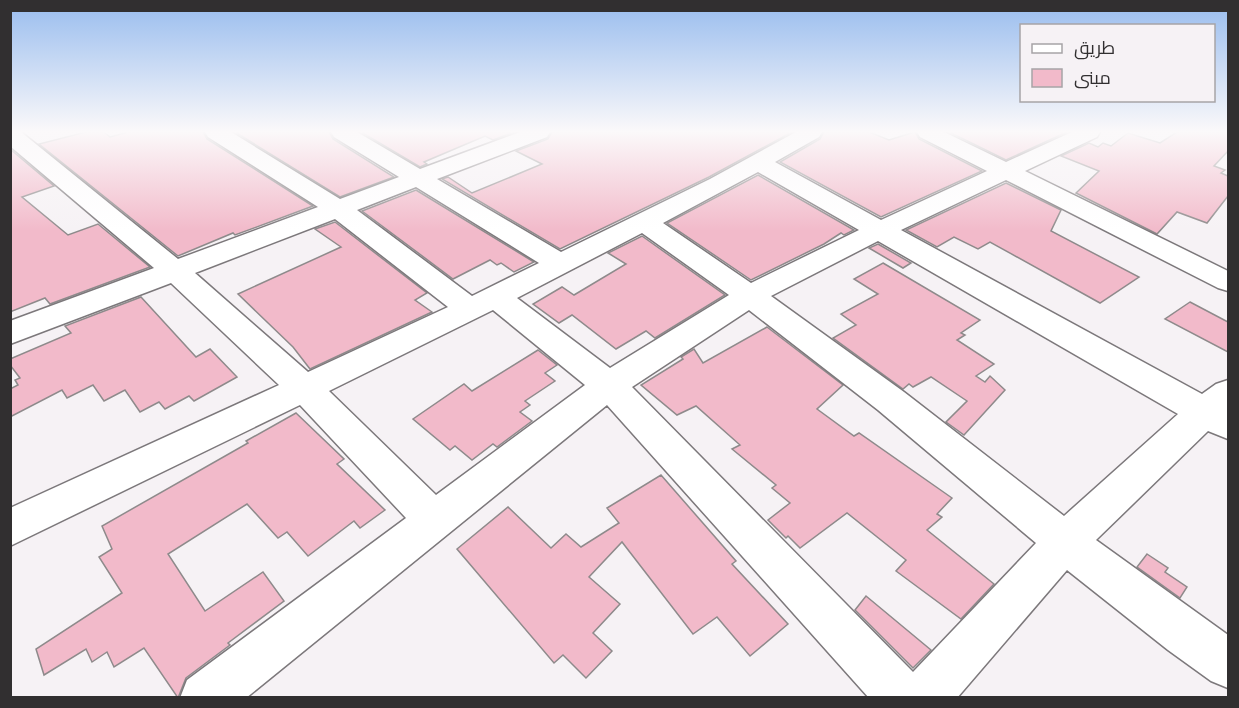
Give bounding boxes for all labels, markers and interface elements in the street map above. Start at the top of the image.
legend [1020,24,1215,102]
text: طريق [1074,37,1115,60]
text: مبنى [1074,67,1111,89]

